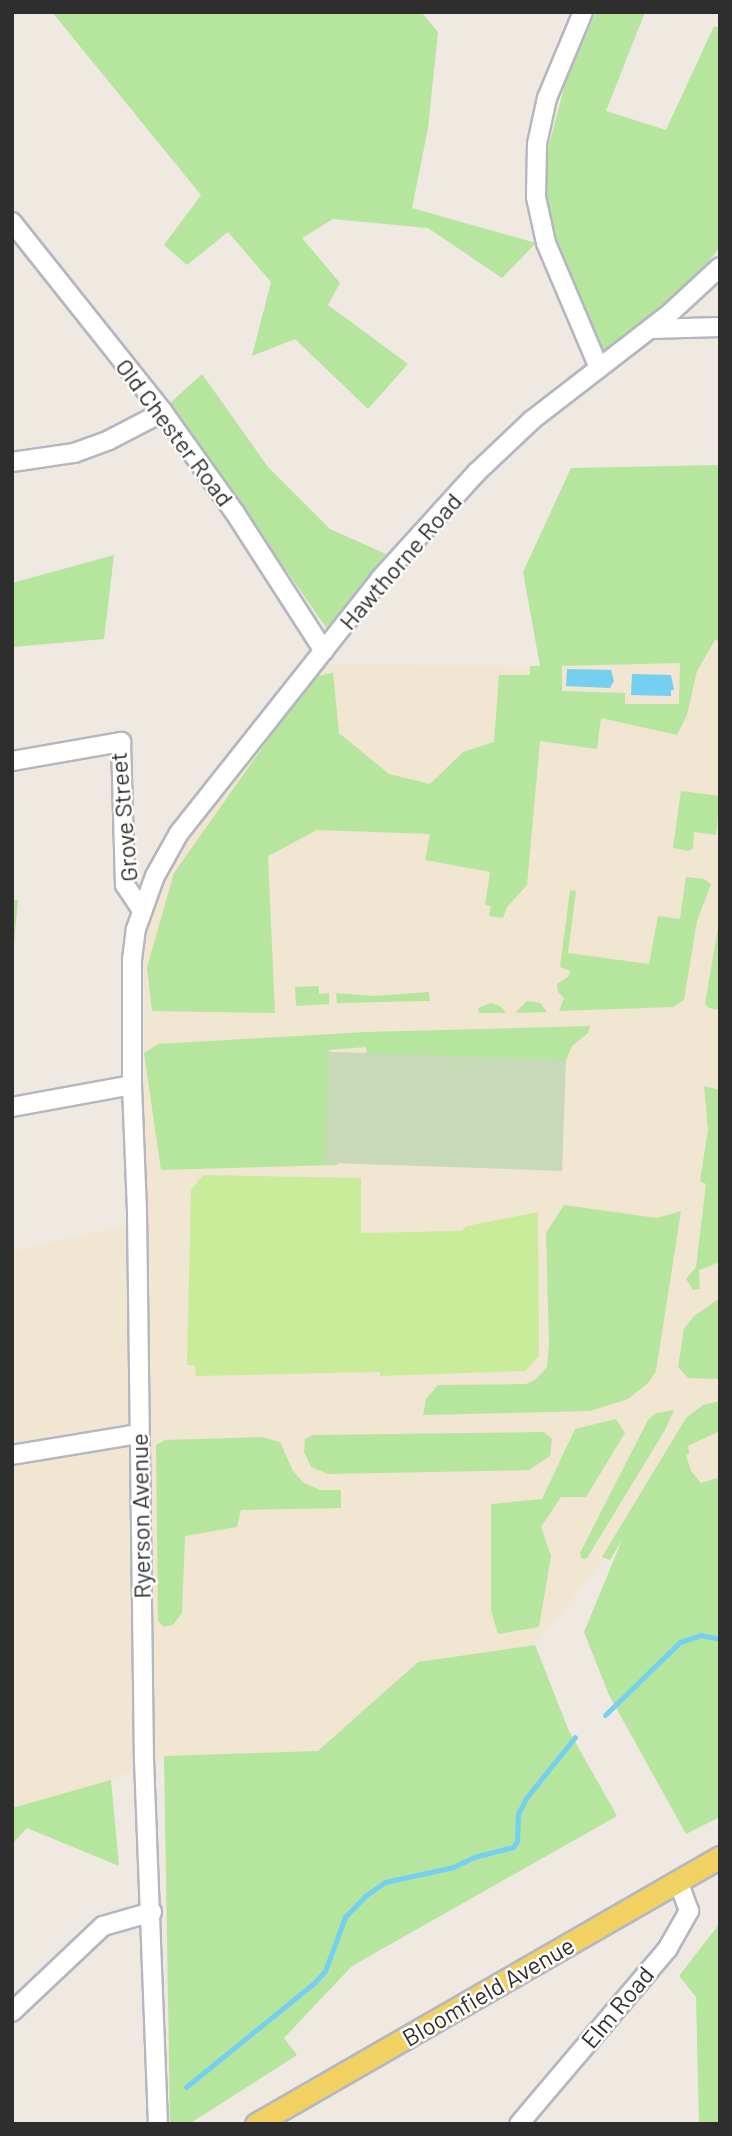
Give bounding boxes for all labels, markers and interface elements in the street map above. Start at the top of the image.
street label: Old Chester Road [110,352,240,512]
street label: Hawthorne Road [333,487,467,635]
street label: Grove Street [103,751,143,883]
street label: Ryerson Avenue [124,1433,156,1599]
street label: Bloomfield Avenue [397,1930,579,2052]
street label: Elm Road [575,1960,659,2054]

